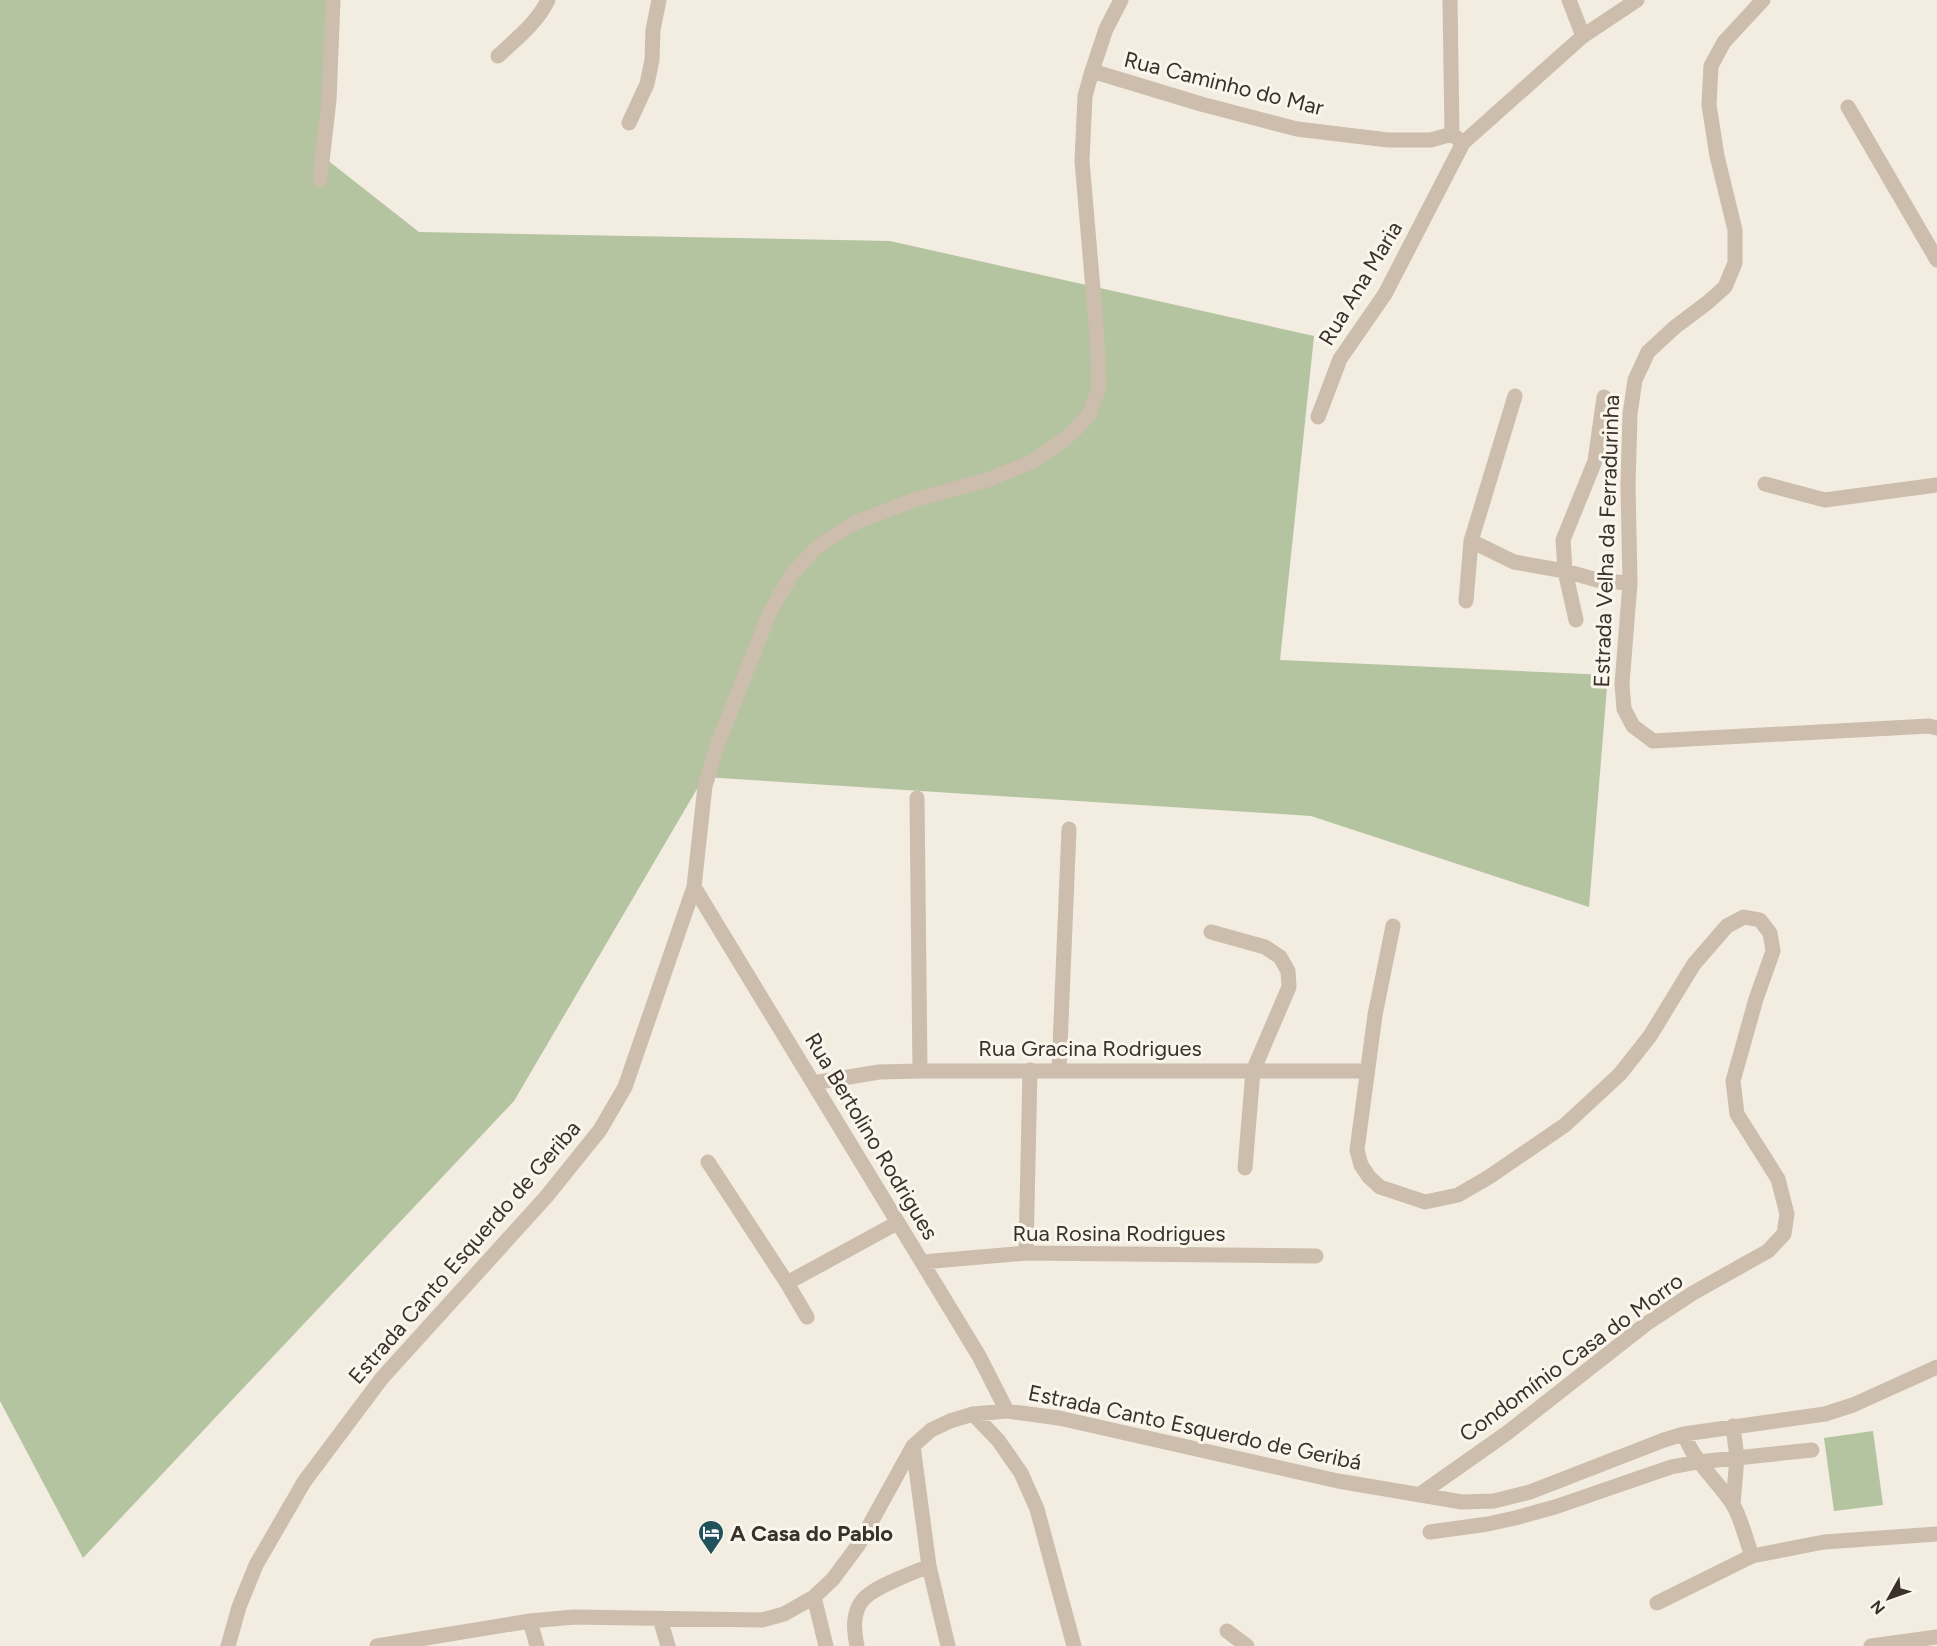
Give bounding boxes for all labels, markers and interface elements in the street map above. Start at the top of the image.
street label: Rua Caminho do Mar [1121,46,1327,121]
street label: Rua Ana Maria [1313,216,1408,350]
street label: Estrada Velha da Ferradurinha [1588,394,1625,688]
street label: Rua Bertolino Rodrigues [799,1028,944,1245]
street label: Rua Gracina Rodrigues [978,1035,1202,1062]
street label: Estrada Canto Esquerdo de Geriba [343,1115,586,1390]
street label: Rua Rosina Rodrigues [1013,1220,1225,1247]
street label: Condomínio Casa do Morro [1454,1267,1688,1448]
street label: Estrada Canto Esquerdo de Geribá [1026,1379,1364,1476]
hotel icon: A Casa do Pablo [696,1518,726,1556]
place label: A Casa do Pablo [730,1520,893,1547]
north arrow [1859,1568,1919,1628]
text: N [1867,1596,1889,1618]

